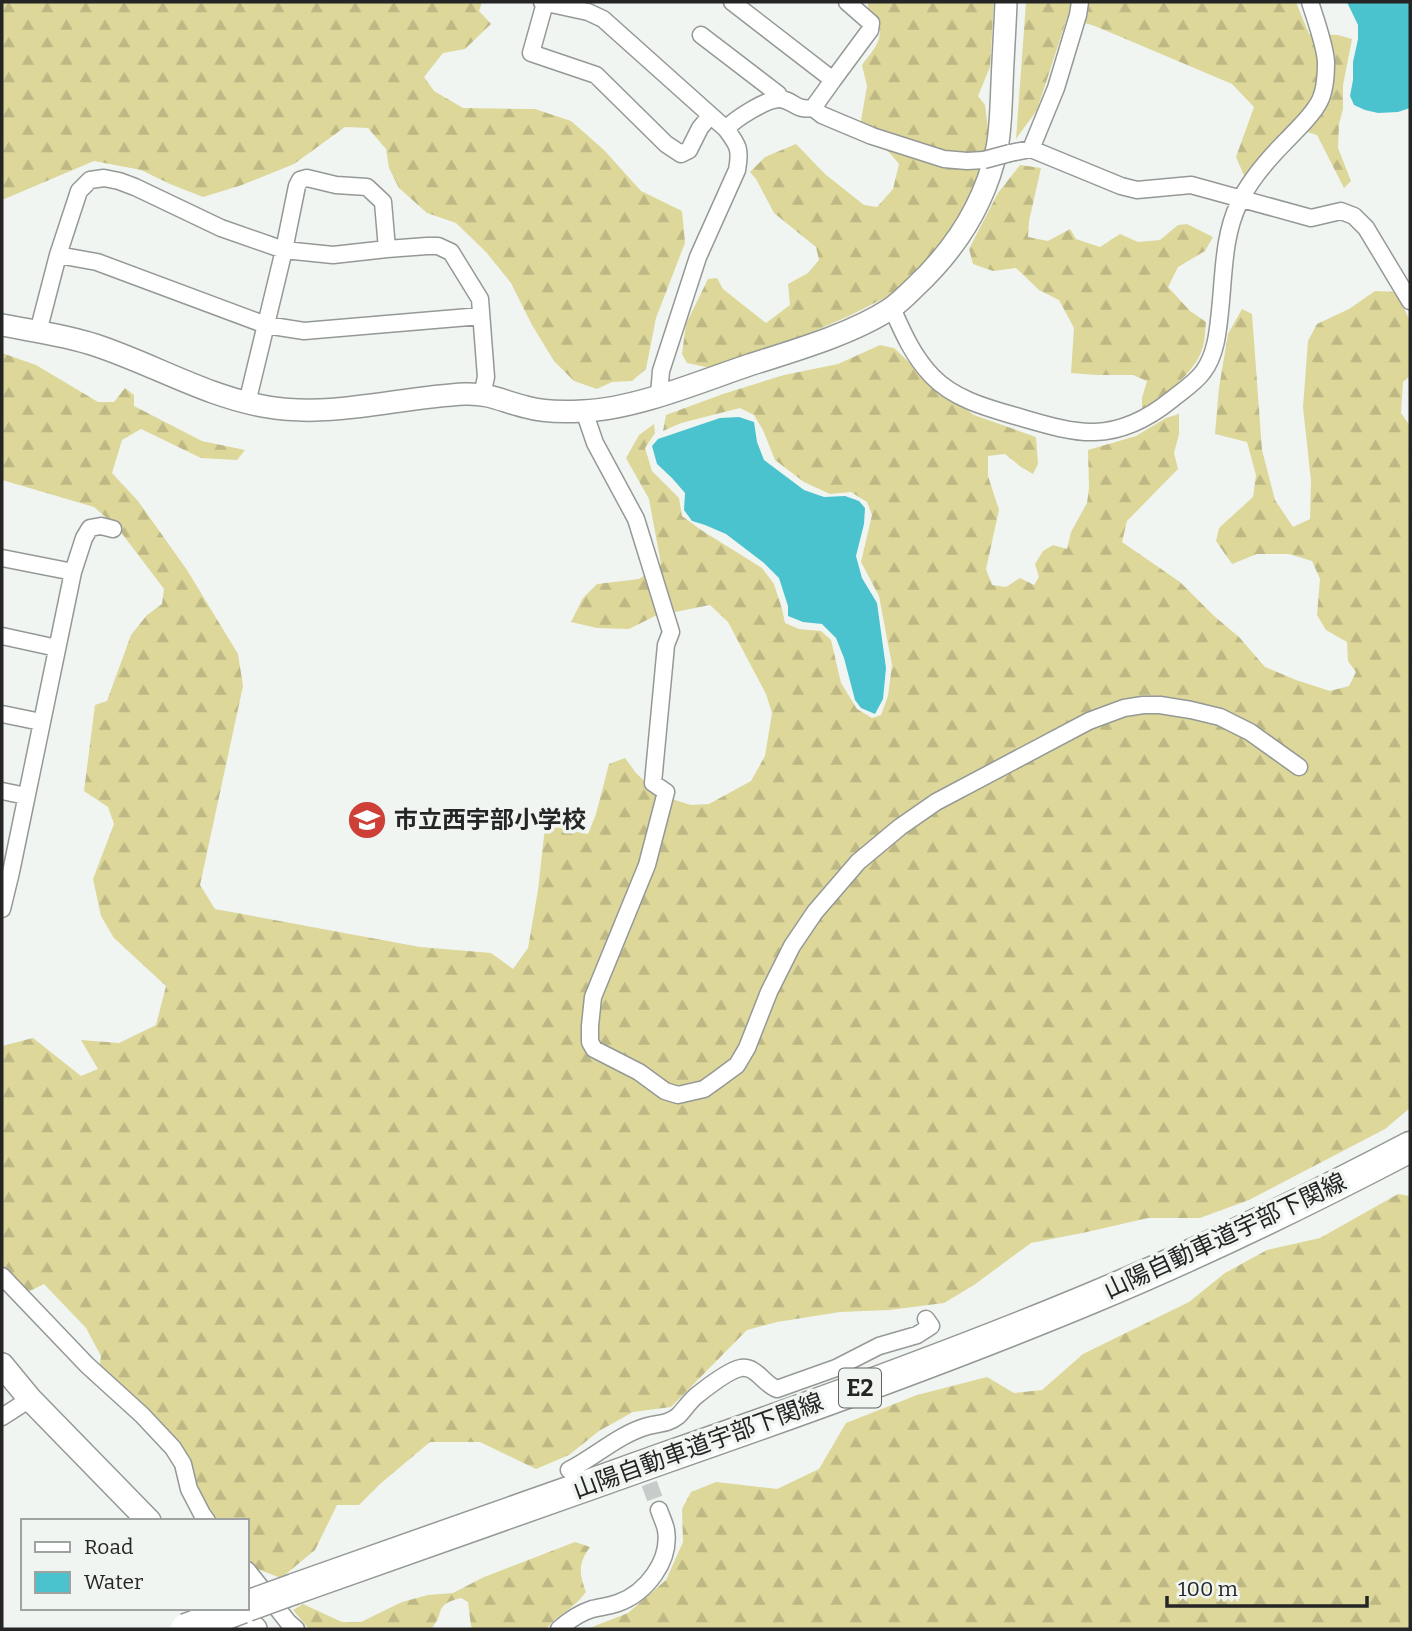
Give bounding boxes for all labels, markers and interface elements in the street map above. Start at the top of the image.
school or university icon: 市立西宇部小学校 [346,799,388,841]
place label: 市立西宇部小学校 [394,806,586,834]
street label: 山陽自動車道宇部下関線 [1099,1168,1351,1304]
road number: E2 [839,1368,881,1408]
street label: 山陽自動車道宇部下関線 [569,1388,827,1504]
legend [21,1519,248,1610]
text: Road [84,1534,133,1560]
scale bar [1167,1564,1366,1608]
text: Water [84,1569,143,1595]
text: 100 m [1178,1576,1238,1602]

